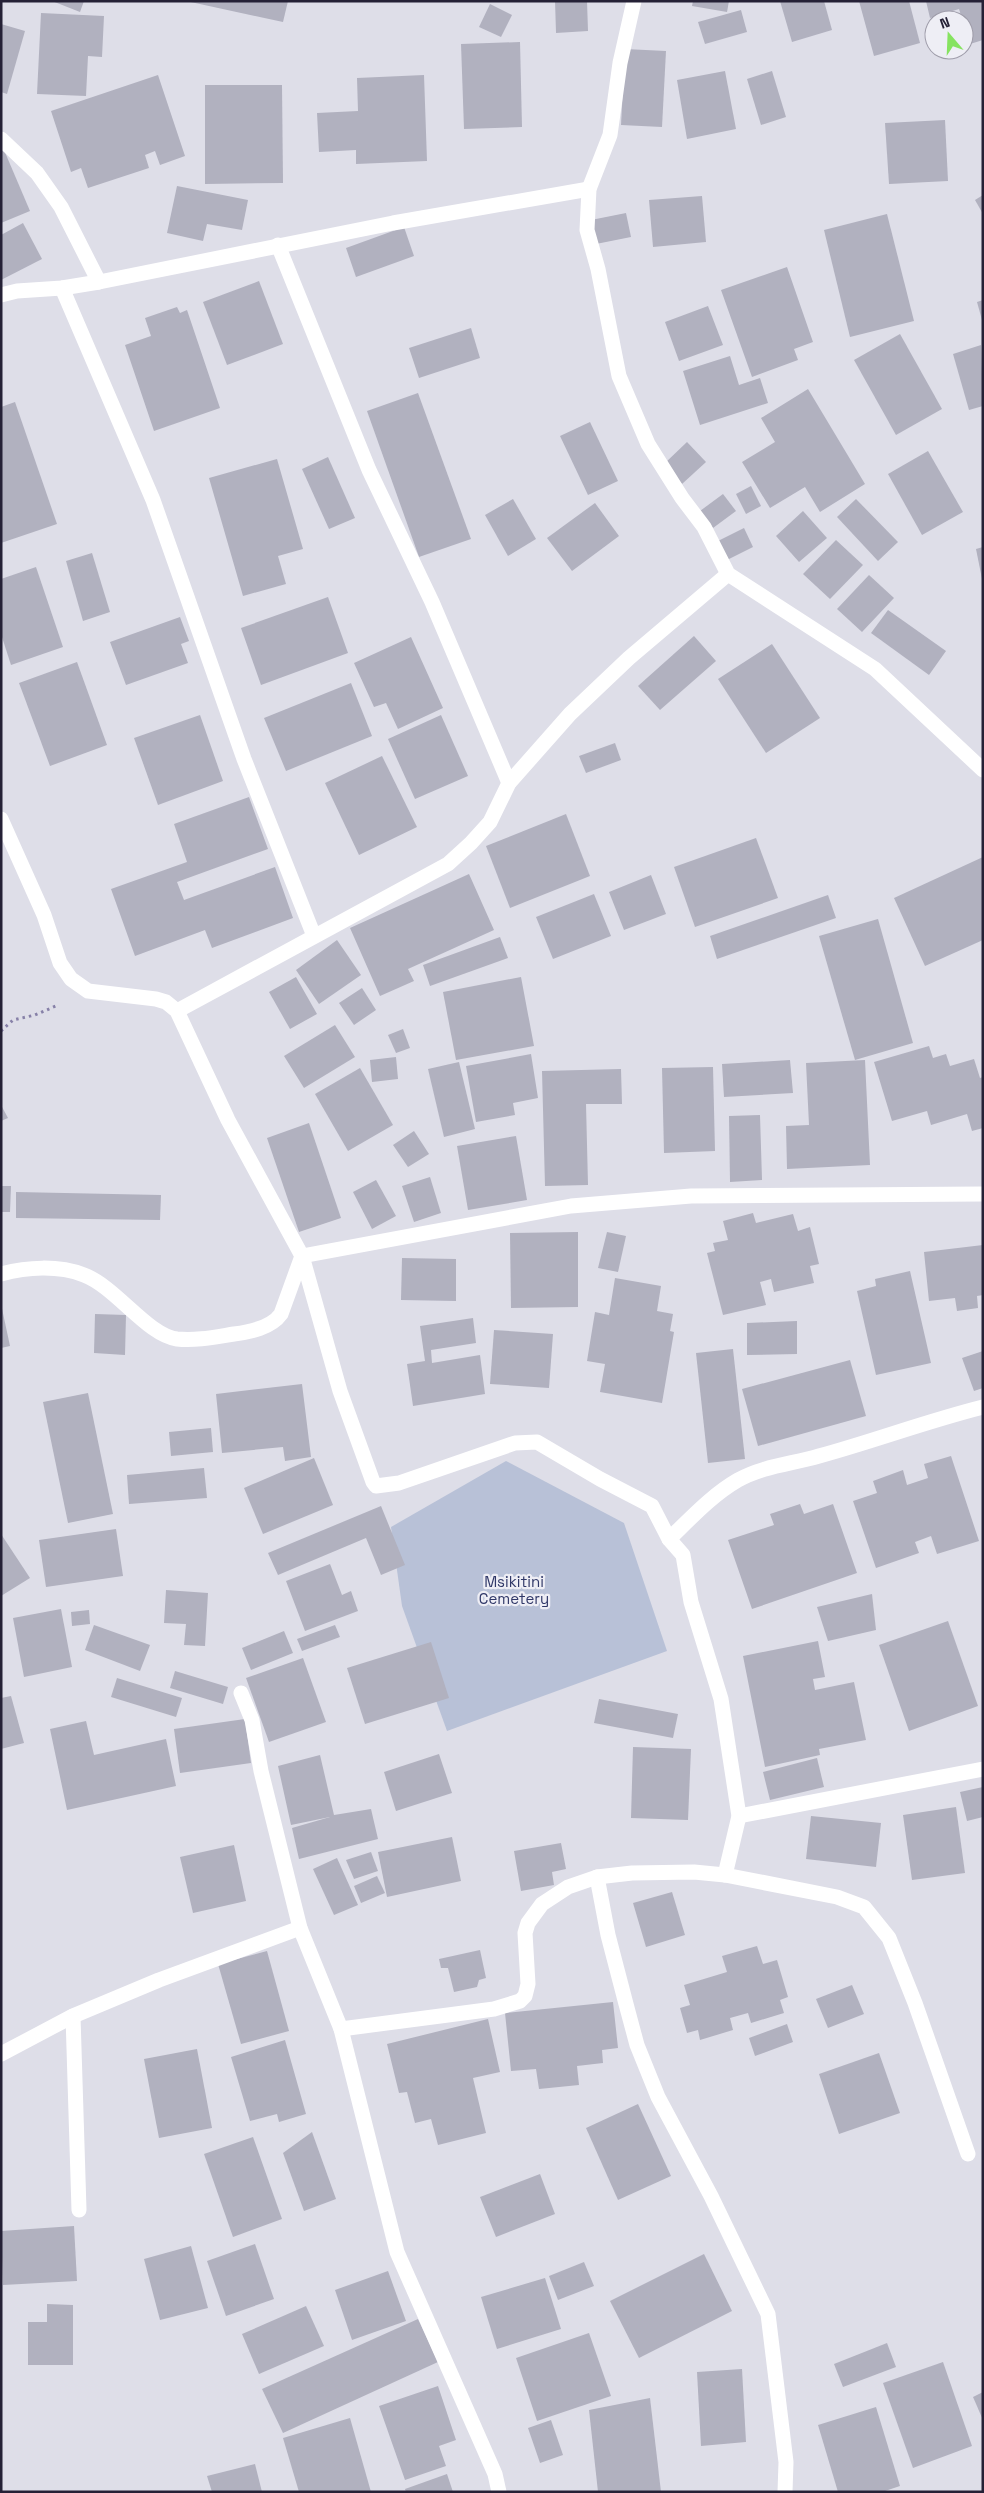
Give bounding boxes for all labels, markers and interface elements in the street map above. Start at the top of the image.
north arrow [924,10,974,60]
text: N [937,13,952,33]
park label: Msikitini Cemetery [479,1572,549,1608]

